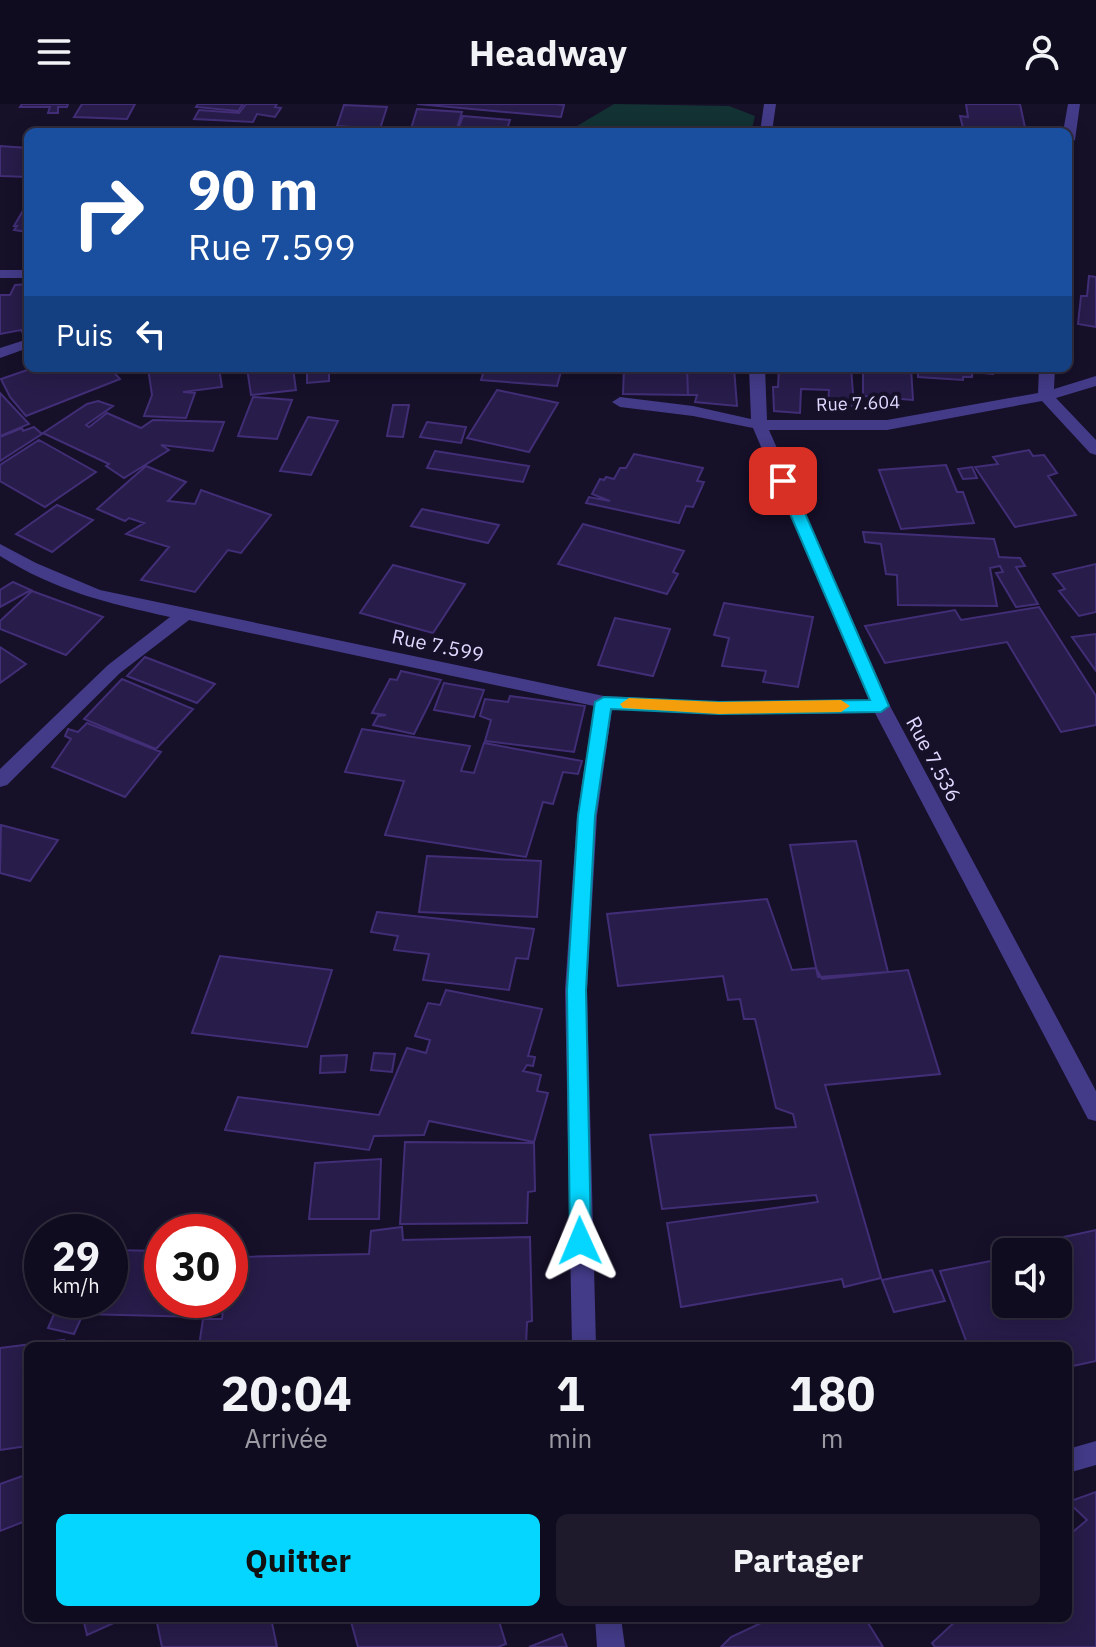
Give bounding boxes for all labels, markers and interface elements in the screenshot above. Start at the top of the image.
text: Headway [469,29,627,76]
icon: menu [32,30,76,74]
icon: person [1020,30,1064,74]
text: 90 m [188,153,318,225]
icon: right [56,160,160,264]
text: Rue 7.599 [188,223,356,270]
icon: left [129,312,173,356]
text: Puis [56,315,113,354]
street label: Rue 7.604 [816,390,901,416]
pin [749,447,817,515]
icon: arrive [761,459,805,503]
street label: Rue 7.599 [390,622,486,668]
street label: Rue 7.536 [900,711,968,807]
position arrow [538,1199,622,1283]
speed limit sign: 30 [144,1214,248,1318]
text: 29 [52,1230,100,1282]
map controls [992,1238,1072,1318]
button: sound [992,1238,1072,1318]
text: km/h [52,1272,100,1299]
text: 20:04 [221,1362,352,1424]
text: 1 [556,1362,585,1424]
text: 180 [789,1362,875,1424]
text: Arrivée [244,1421,328,1455]
text: min [548,1421,592,1455]
text: m [821,1421,843,1455]
button: Quitter [56,1514,540,1606]
button: Partager [556,1514,1040,1606]

